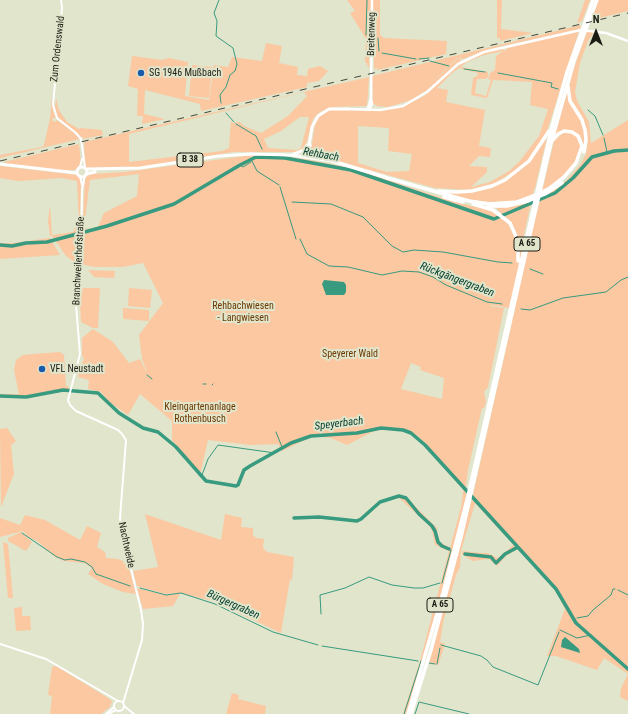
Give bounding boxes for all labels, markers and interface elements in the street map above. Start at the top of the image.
street label: Breitenweg [366,12,378,56]
north arrow [576,12,616,52]
text: N [593,13,599,26]
street label: Zum Ordenswald [49,15,67,83]
place label: SG 1946 Mußbach [149,67,221,79]
marker: SG 1946 Mußbach [136,68,146,78]
water label: Rehbach [302,145,340,165]
road number: B 38 [177,153,203,167]
street label: Branchweilerhofstraße [71,216,87,306]
road number: A 65 [514,237,540,251]
water label: Rückgängergraben [418,260,496,300]
park label: Rehbachwiesen - Langwiesen [212,300,274,324]
park label: Speyerer Wald [322,348,378,360]
place label: VFL Neustadt [50,363,103,375]
marker: VFL Neustadt [37,364,47,374]
park label: Kleingartenanlage Rothenbusch [164,401,236,424]
water label: Speyerbach [314,414,364,434]
street label: Nachtweide [115,521,137,569]
water label: Bürgergraben [205,588,261,622]
road number: A 65 [427,598,453,612]

